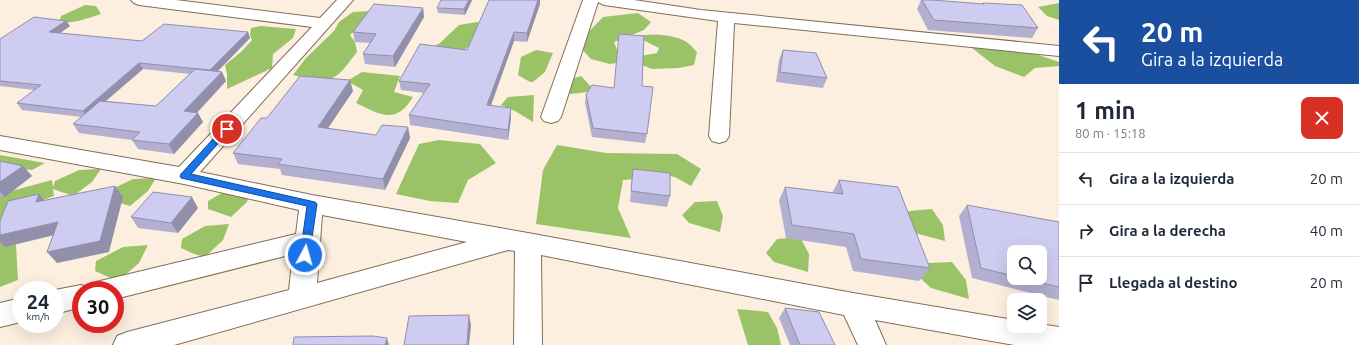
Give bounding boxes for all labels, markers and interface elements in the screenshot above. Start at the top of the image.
icon: left [1075,16,1127,68]
text: 20 m [1141,16,1203,47]
text: Gira a la izquierda [1141,49,1283,69]
text: 1 min [1075,97,1136,124]
button: close [1301,97,1343,139]
pin [210,112,244,146]
icon: arrive [216,118,238,140]
text: 80 m · 15:18 [1075,126,1146,140]
icon: left [1075,168,1097,190]
text: Gira a la izquierda [1109,170,1235,187]
text: 20 m [1310,170,1343,187]
icon: right [1075,220,1097,242]
text: Gira a la derecha [1109,222,1226,239]
text: 40 m [1310,222,1343,239]
position arrow [284,234,326,276]
map controls [1007,245,1047,333]
button: search [1007,245,1047,285]
icon: arrive [1075,272,1097,294]
text: Llegada al destino [1109,274,1238,291]
text: 20 m [1310,274,1343,291]
speed limit sign: 30 [72,281,124,333]
text: 24 [27,290,49,313]
button: layers [1007,293,1047,333]
text: km/h [26,311,50,322]

